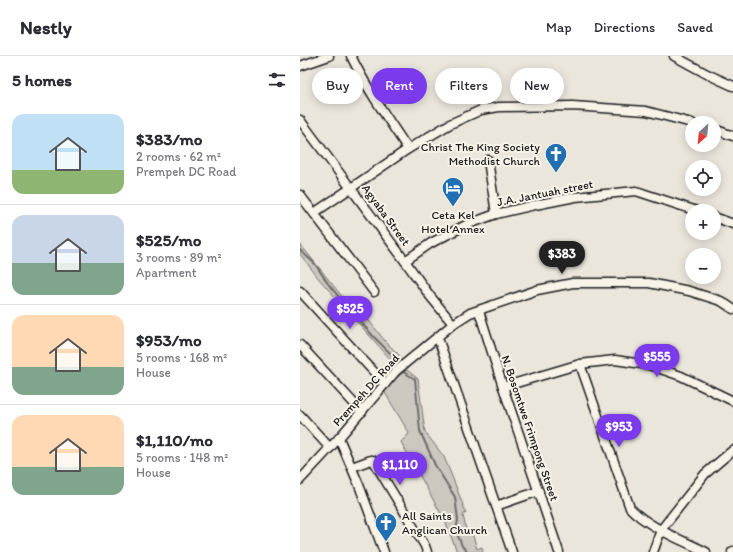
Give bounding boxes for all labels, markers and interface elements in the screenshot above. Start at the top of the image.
text: Nestly [20,16,72,39]
text: Map [546,19,572,36]
text: Directions [594,19,655,36]
text: Saved [677,19,713,36]
chip: Buy [312,68,363,104]
chip: Rent [371,68,427,104]
chip: Filters [435,68,502,104]
chip: New [510,68,564,104]
icon: filters [266,69,288,91]
text: 5 homes [12,70,72,90]
north arrow [685,116,721,152]
map controls [685,116,721,284]
text: $383/mo [136,129,203,149]
icon: home [44,130,92,178]
place label: Christ The King Society Methodist Church [421,140,541,168]
church icon: Christ The King Society Methodist Church [543,141,569,174]
text: 2 rooms · 62 m² [136,149,221,164]
button: locate [685,160,721,196]
text: Prempeh DC Road [136,164,236,179]
hotel icon: Ceta Kel Hotel Annex [440,175,466,208]
street label: J.A. Jantuah street [496,177,595,209]
street label: Agyaba Street [359,182,413,249]
button: + [685,204,721,240]
place label: Ceta Kel Hotel Annex [421,208,485,236]
text: $525/mo [136,230,201,250]
icon: home [44,231,92,279]
pin: $383 [538,241,586,275]
text: $383 [548,246,576,261]
button: − [685,248,721,284]
text: 3 rooms · 89 m² [136,250,222,265]
text: Apartment [136,265,197,280]
pin: $525 [326,296,374,330]
text: $525 [336,301,364,316]
text: $953/mo [136,330,202,350]
icon: home [44,331,92,379]
pin: $555 [633,344,681,378]
text: $555 [643,349,671,364]
text: 5 rooms · 168 m² [136,350,227,365]
street label: Prempeh DC Road [330,351,402,429]
street label: N. Bosomtwe Frimpong Street [498,353,562,503]
text: House [136,365,171,380]
pin: $953 [595,414,643,448]
text: $953 [605,419,633,434]
text: $1,110/mo [136,430,213,450]
icon: home [44,431,92,479]
text: 5 rooms · 148 m² [136,450,228,465]
pin: $1,110 [367,452,433,486]
text: $1,110 [382,457,418,472]
text: House [136,465,171,480]
place label: All Saints Anglican Church [402,509,488,537]
church icon: All Saints Anglican Church [373,510,399,543]

